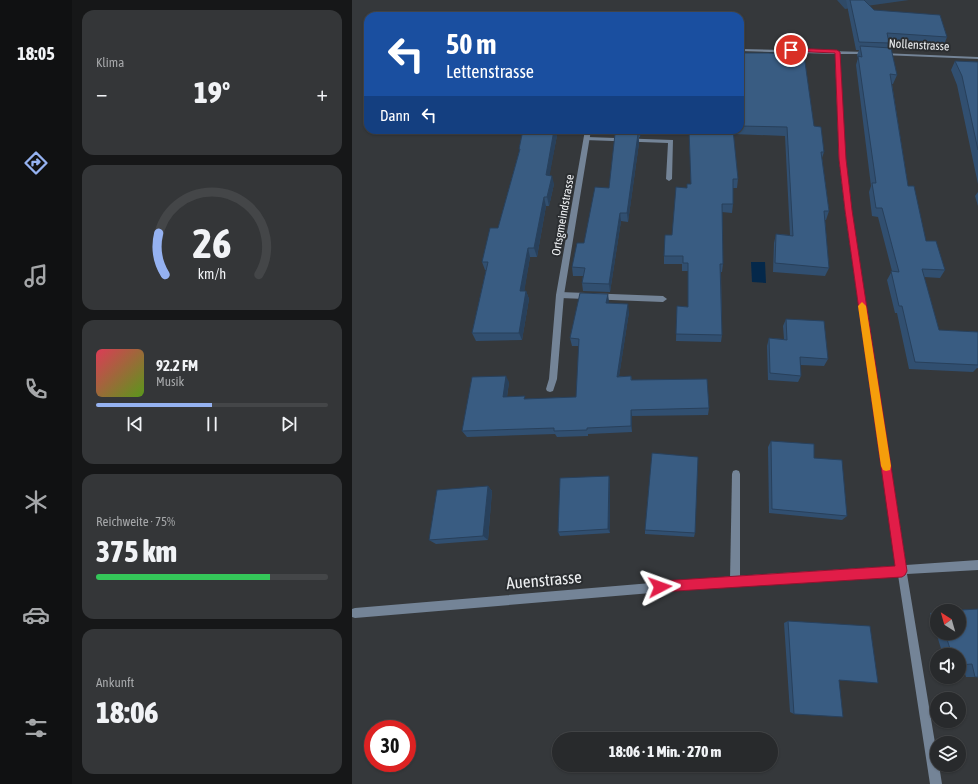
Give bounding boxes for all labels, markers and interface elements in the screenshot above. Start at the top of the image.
icon: left [380,28,432,80]
text: 50 m [446,28,496,60]
pin [774,33,808,67]
street label: Nollenstrasse [888,36,950,54]
icon: arrive [780,39,802,61]
text: 18:05 [17,43,55,64]
text: Klima [96,55,124,70]
text: Lettenstrasse [446,61,534,82]
text: 19° [194,75,230,109]
text: − [96,80,107,106]
text: + [317,80,328,106]
icon: left [418,104,440,126]
text: Dann [380,107,410,124]
icon: directions [22,149,50,177]
street label: Ortsgmeindstrasse [549,173,577,257]
text: 26 [192,219,232,267]
icon: music [22,262,50,290]
text: km/h [198,266,226,282]
text: 92.2 FM [156,357,198,374]
text: Musik [156,374,184,389]
icon: phone [22,375,50,403]
icon: previous [124,413,146,435]
icon: pause [201,413,223,435]
icon: next [278,413,300,435]
icon: climate [22,488,50,516]
text: Reichweite · 75% [96,514,175,529]
text: 375 km [96,534,177,568]
position arrow [639,566,681,608]
street label: Auenstrasse [505,567,583,593]
icon: car [22,601,50,629]
north arrow [930,604,966,640]
map controls [930,604,966,772]
button: sound [930,648,966,684]
text: Ankunft [96,675,134,690]
button: search [930,692,966,728]
text: 18:06 [96,695,158,729]
icon: filters [22,714,50,742]
speed limit sign: 30 [364,720,416,772]
button: layers [930,736,966,772]
text: 18:06 · 1 Min. · 270 m [609,743,721,760]

